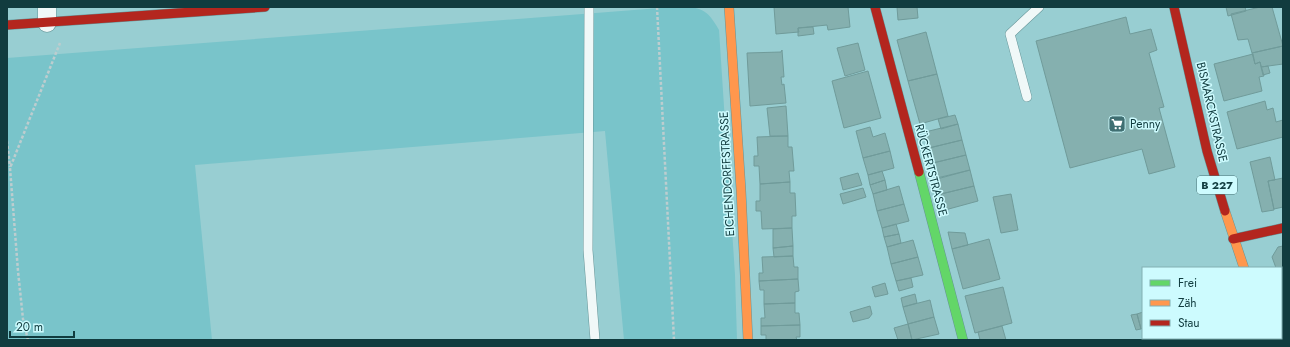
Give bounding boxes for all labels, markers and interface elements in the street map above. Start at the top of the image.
street label: BISMARCKSTRASSE [1192,60,1232,164]
street label: EICHENDORFFSTRASSE [715,111,739,237]
supermarket icon: Penny [1107,114,1127,134]
place label: Penny [1130,115,1161,133]
street label: RÜCKERTSTRASSE [910,122,952,218]
road number: B 227 [1197,176,1237,194]
legend [1142,267,1282,339]
text: Frei [1178,274,1197,292]
text: Zäh [1178,294,1197,312]
scale bar [10,313,74,339]
text: Stau [1178,314,1200,332]
text: 20 m [16,318,43,336]

